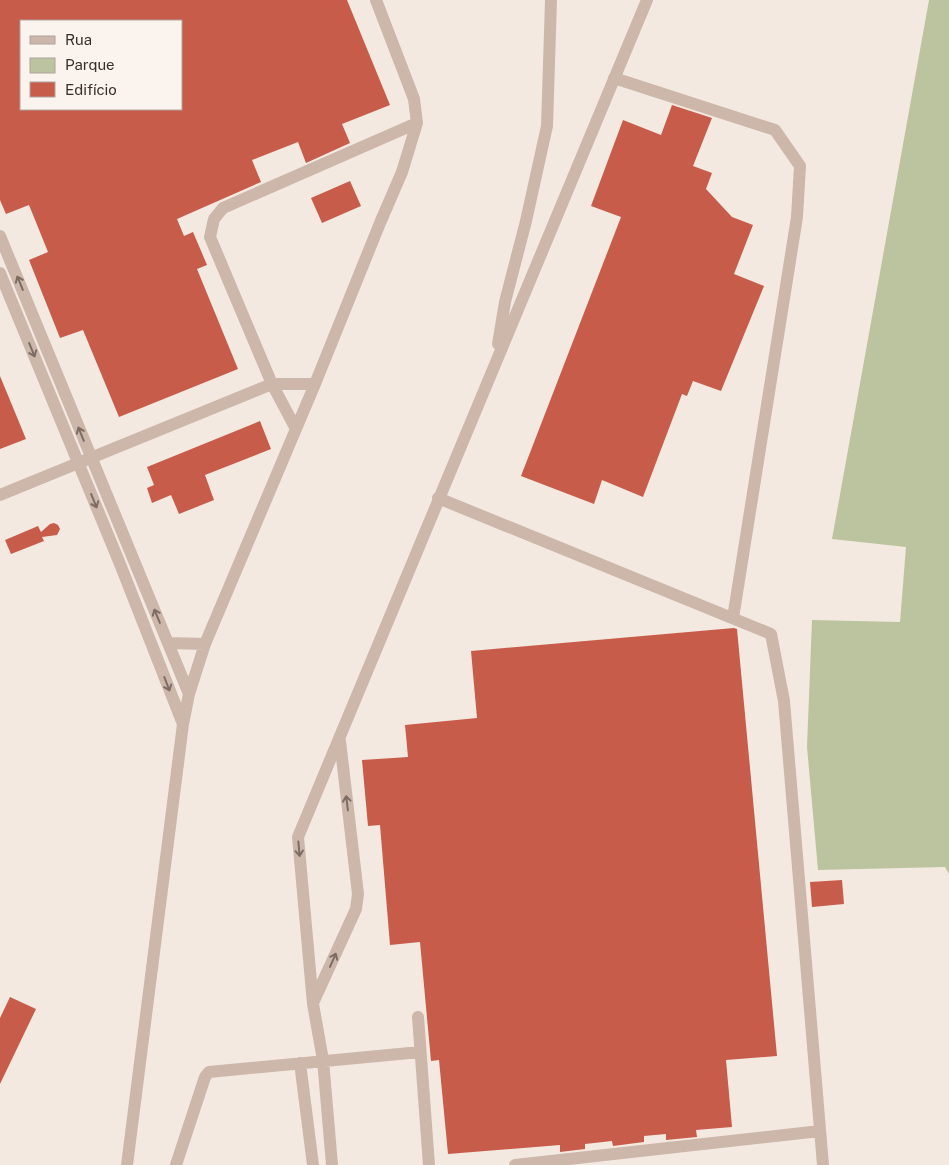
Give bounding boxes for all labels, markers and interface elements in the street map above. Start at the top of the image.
legend [20,20,182,110]
text: Rua [65,31,92,48]
text: Parque [65,56,115,73]
text: Edifício [65,81,117,98]
one-way arrow [14,276,24,291]
one-way arrow [28,342,37,357]
one-way arrow [76,427,86,442]
one-way arrow [90,492,99,508]
one-way arrow [151,609,161,624]
one-way arrow [163,676,172,691]
one-way arrow [342,796,352,812]
one-way arrow [294,841,304,857]
one-way arrow [329,953,338,968]

